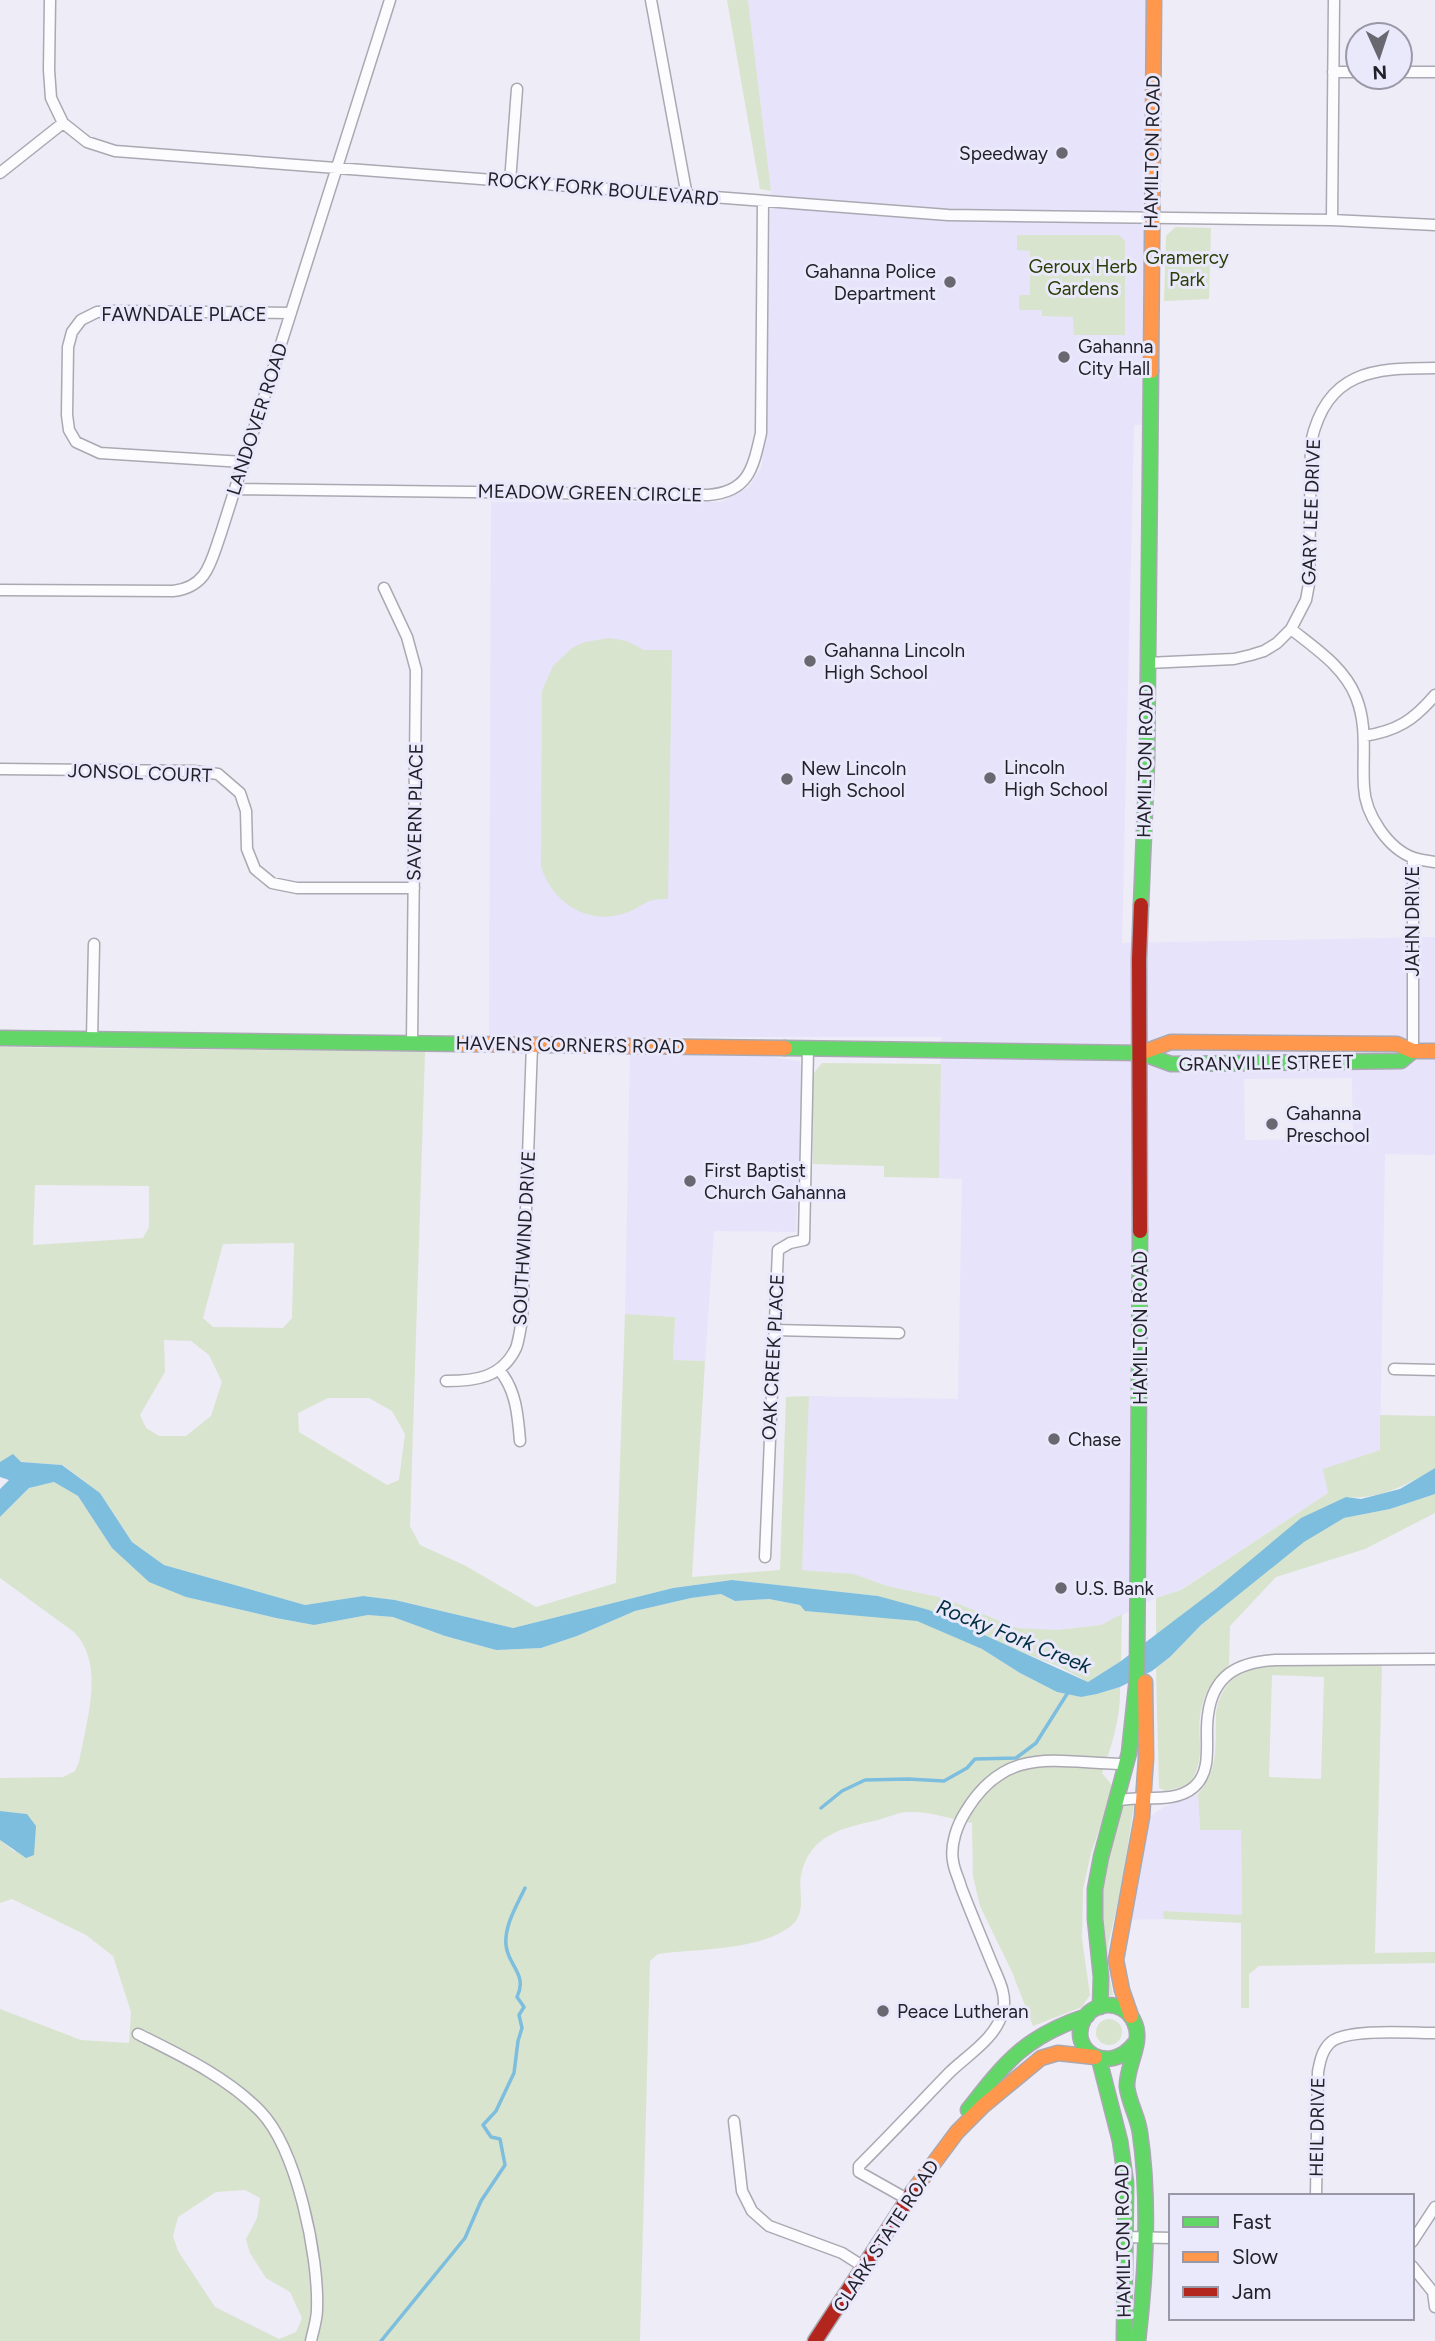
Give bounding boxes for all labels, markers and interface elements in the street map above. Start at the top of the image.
north arrow [1344,21,1414,91]
text: N [1372,61,1388,84]
street label: HAMILTON ROAD [1139,75,1165,229]
place label: Speedway [959,142,1048,165]
marker: Speedway [1054,145,1070,161]
street label: ROCKY FORK BOULEVARD [486,167,720,211]
park label: Gramercy Park [1145,246,1229,291]
park label: Geroux Herb Gardens [1029,255,1137,300]
place label: Gahanna Police Department [805,260,936,305]
marker: Gahanna Police Department [942,274,958,290]
street label: FAWNDALE PLACE [101,303,267,326]
place label: Gahanna City Hall [1078,335,1153,380]
street label: LANDOVER ROAD [222,340,292,498]
marker: Gahanna City Hall [1056,349,1072,365]
street label: GARY LEE DRIVE [1297,438,1325,586]
street label: MEADOW GREEN CIRCLE [478,480,702,506]
place label: Gahanna Lincoln High School [824,639,965,684]
marker: Gahanna Lincoln High School [802,653,818,669]
street label: HAMILTON ROAD [1132,684,1158,838]
street label: SAVERN PLACE [402,743,428,881]
place label: Lincoln High School [1004,756,1108,801]
place label: New Lincoln High School [801,757,906,802]
street label: JONSOL COURT [67,759,213,787]
marker: Lincoln High School [982,770,998,786]
marker: New Lincoln High School [779,771,795,787]
street label: JAHN DRIVE [1401,866,1424,976]
street label: HAVENS CORNERS ROAD [455,1032,685,1058]
street label: GRANVILLE STREET [1178,1050,1354,1076]
place label: Gahanna Preschool [1286,1102,1370,1147]
marker: Gahanna Preschool [1264,1116,1280,1132]
street label: SOUTHWIND DRIVE [508,1150,540,1326]
place label: First Baptist Church Gahanna [704,1159,846,1204]
marker: First Baptist Church Gahanna [682,1173,698,1189]
street label: HAMILTON ROAD [1129,1251,1152,1405]
street label: OAK CREEK PLACE [757,1273,789,1441]
place label: Chase [1068,1428,1121,1451]
marker: Chase [1046,1431,1062,1447]
place label: U.S. Bank [1075,1577,1155,1600]
marker: U.S. Bank [1053,1580,1069,1596]
water label: Rocky Fork Creek [933,1594,1096,1679]
place label: Peace Lutheran [897,2000,1029,2023]
marker: Peace Lutheran [875,2003,891,2019]
street label: HEIL DRIVE [1305,2077,1329,2177]
street label: CLARK STATE ROAD [828,2155,944,2317]
street label: HAMILTON ROAD [1110,2164,1136,2318]
legend [1169,2194,1414,2320]
text: Fast [1232,2209,1272,2234]
text: Slow [1232,2244,1278,2269]
text: Jam [1232,2279,1271,2304]

